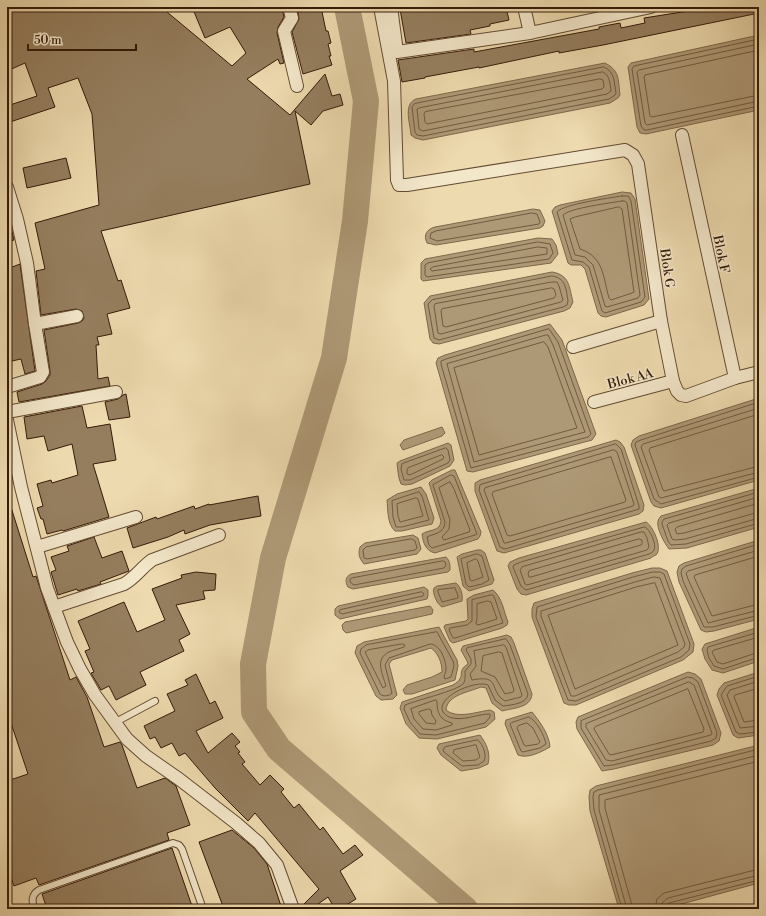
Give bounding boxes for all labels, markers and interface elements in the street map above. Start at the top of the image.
scale bar [28,26,136,52]
text: 50 m [34,33,62,48]
street label: Blok F [709,233,733,275]
street label: Blok G [656,247,678,289]
street label: Blok AA [605,365,656,393]

